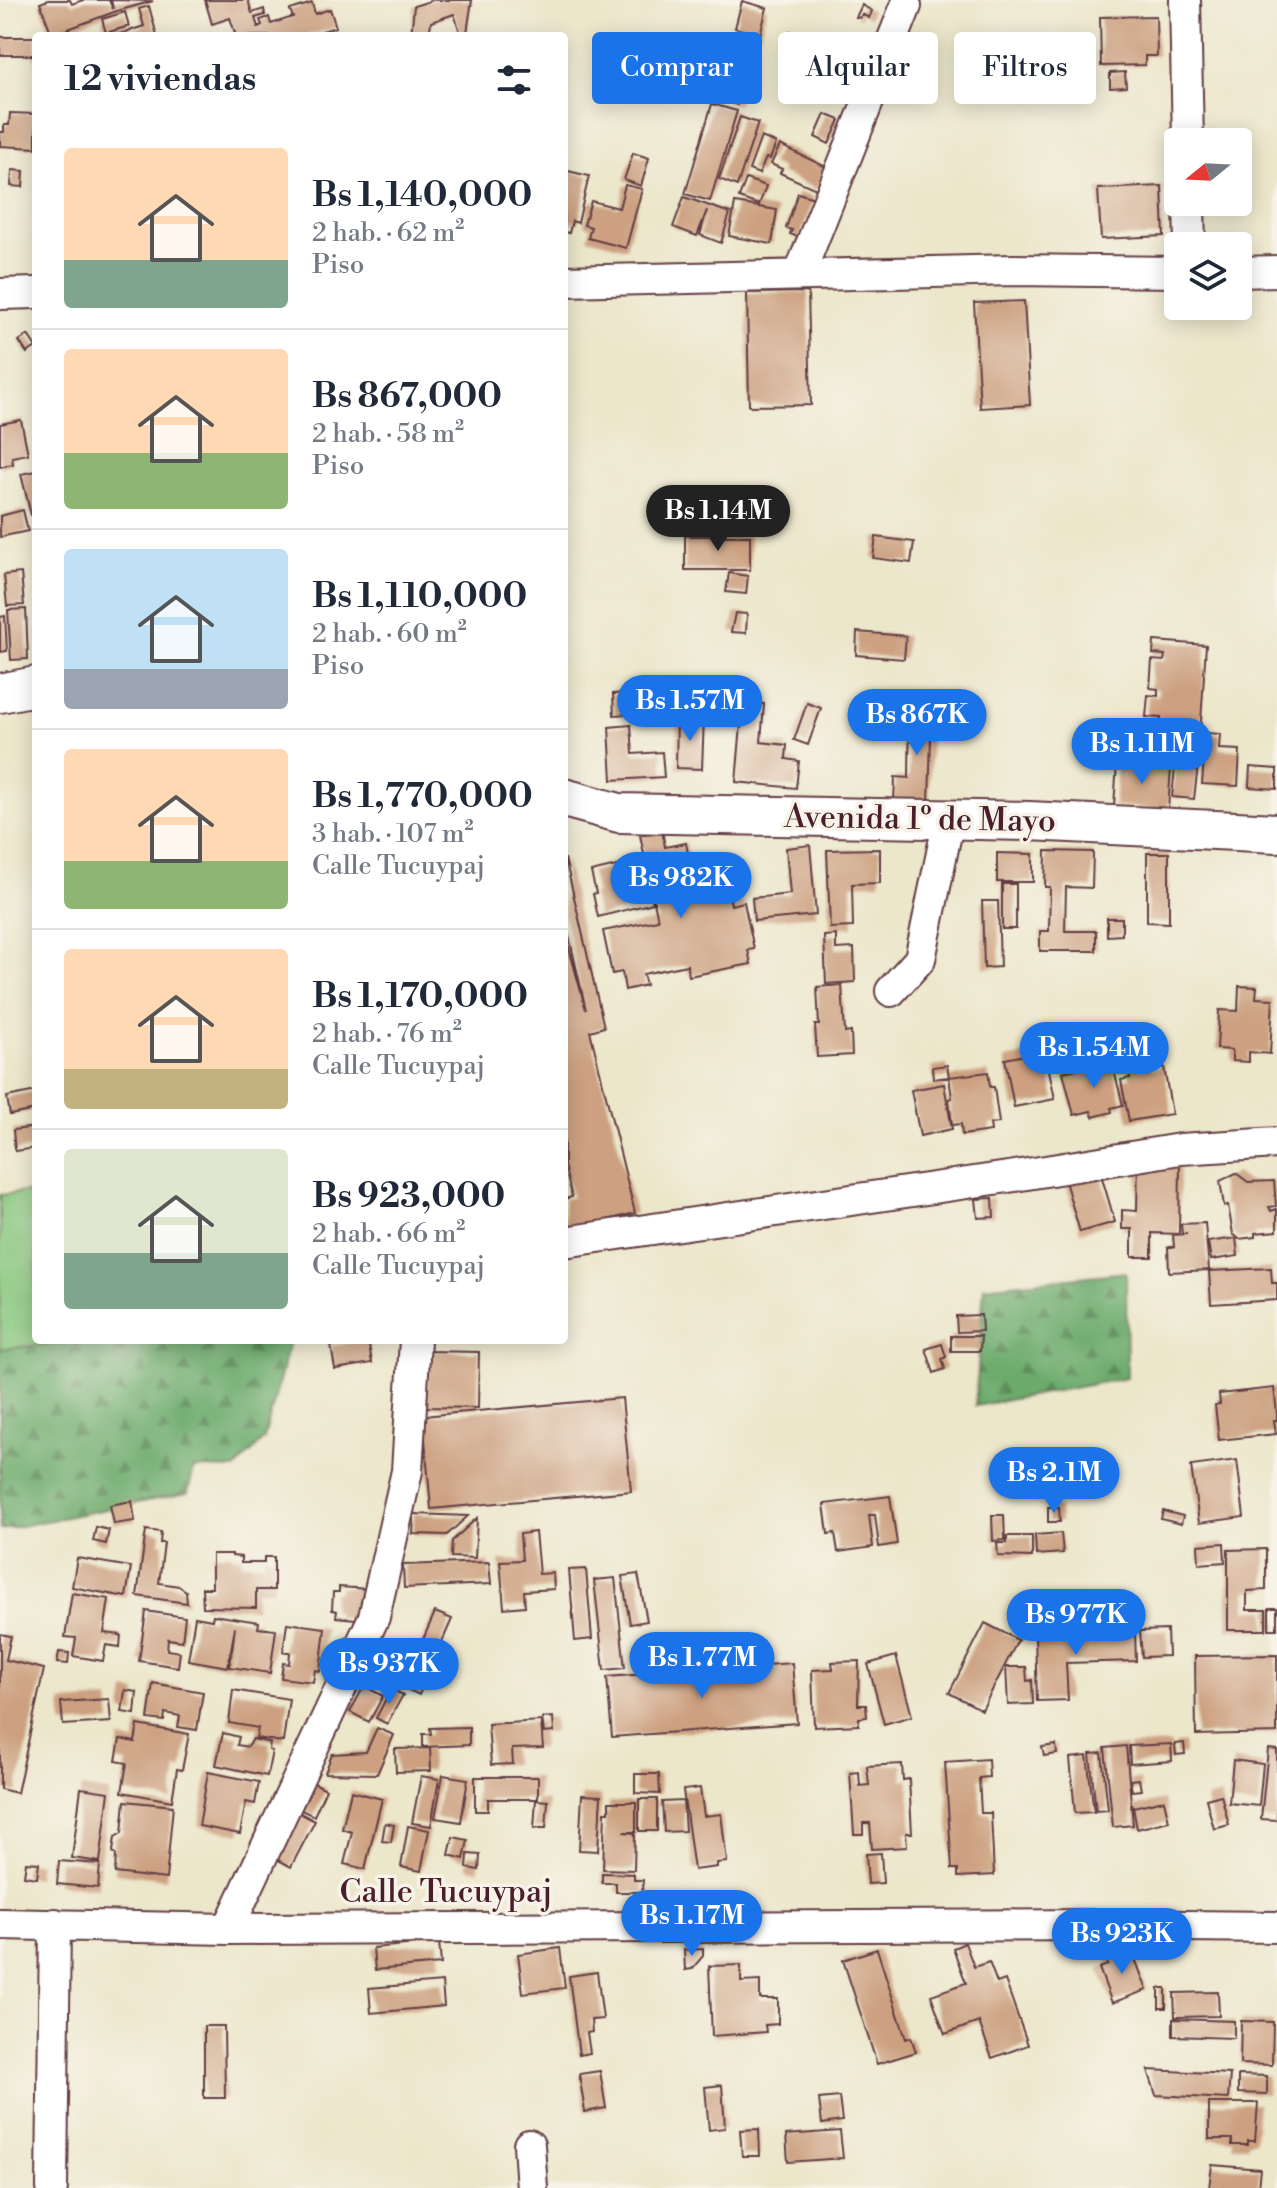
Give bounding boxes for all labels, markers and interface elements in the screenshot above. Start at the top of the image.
chip: Comprar [592,32,762,104]
chip: Alquilar [778,32,938,104]
chip: Filtros [954,32,1096,104]
icon: filters [492,58,536,102]
text: 12 viviendas [64,59,256,101]
north arrow [1164,128,1252,216]
map controls [1164,128,1252,320]
text: Bs 1,140,000 [312,175,532,217]
icon: home [128,180,224,276]
text: 2 hab. · 62 m² [312,217,464,249]
button: layers [1164,232,1252,320]
text: Piso [312,249,364,281]
text: Bs 867,000 [312,376,502,418]
icon: home [128,381,224,477]
text: 2 hab. · 58 m² [312,418,464,450]
text: Piso [312,450,364,482]
pin: Bs 1.14M [635,485,801,553]
text: Bs 1.14M [664,495,772,527]
text: Bs 1,110,000 [312,576,527,618]
icon: home [128,581,224,677]
text: 2 hab. · 60 m² [312,618,467,650]
text: Piso [312,650,364,682]
pin: Bs 1.57M [607,675,773,743]
text: Bs 1.57M [635,685,745,717]
pin: Bs 867K [843,689,991,757]
text: Bs 867K [866,699,968,731]
pin: Bs 1.11M [1059,718,1225,786]
text: Bs 1.11M [1090,728,1194,760]
text: Bs 1,770,000 [312,776,533,818]
icon: home [128,781,224,877]
street label: Avenida 1º de Mayo [783,797,1056,841]
text: 3 hab. · 107 m² [312,818,474,850]
text: Calle Tucuypaj [312,850,485,882]
pin: Bs 982K [607,852,755,920]
text: Bs 982K [628,862,734,894]
text: Bs 1,170,000 [312,976,528,1018]
icon: home [128,981,224,1077]
text: 2 hab. · 76 m² [312,1018,462,1050]
pin: Bs 1.54M [1011,1022,1177,1090]
text: Bs 1.54M [1038,1032,1150,1064]
text: Calle Tucuypaj [312,1050,485,1082]
text: Bs 923,000 [312,1176,505,1218]
icon: home [128,1181,224,1277]
text: 2 hab. · 66 m² [312,1218,465,1250]
text: Calle Tucuypaj [312,1250,485,1282]
pin: Bs 2.1M [980,1447,1128,1515]
text: Bs 2.1M [1006,1457,1102,1489]
pin: Bs 977K [1002,1589,1150,1657]
text: Bs 977K [1025,1599,1127,1631]
pin: Bs 1.77M [619,1632,785,1700]
pin: Bs 937K [315,1638,463,1706]
text: Bs 1.77M [647,1642,757,1674]
text: Bs 937K [338,1648,440,1680]
street label: Calle Tucuypaj [340,1872,552,1912]
pin: Bs 1.17M [609,1890,775,1958]
text: Bs 1.17M [639,1900,745,1932]
pin: Bs 923K [1048,1908,1196,1976]
text: Bs 923K [1070,1918,1174,1950]

